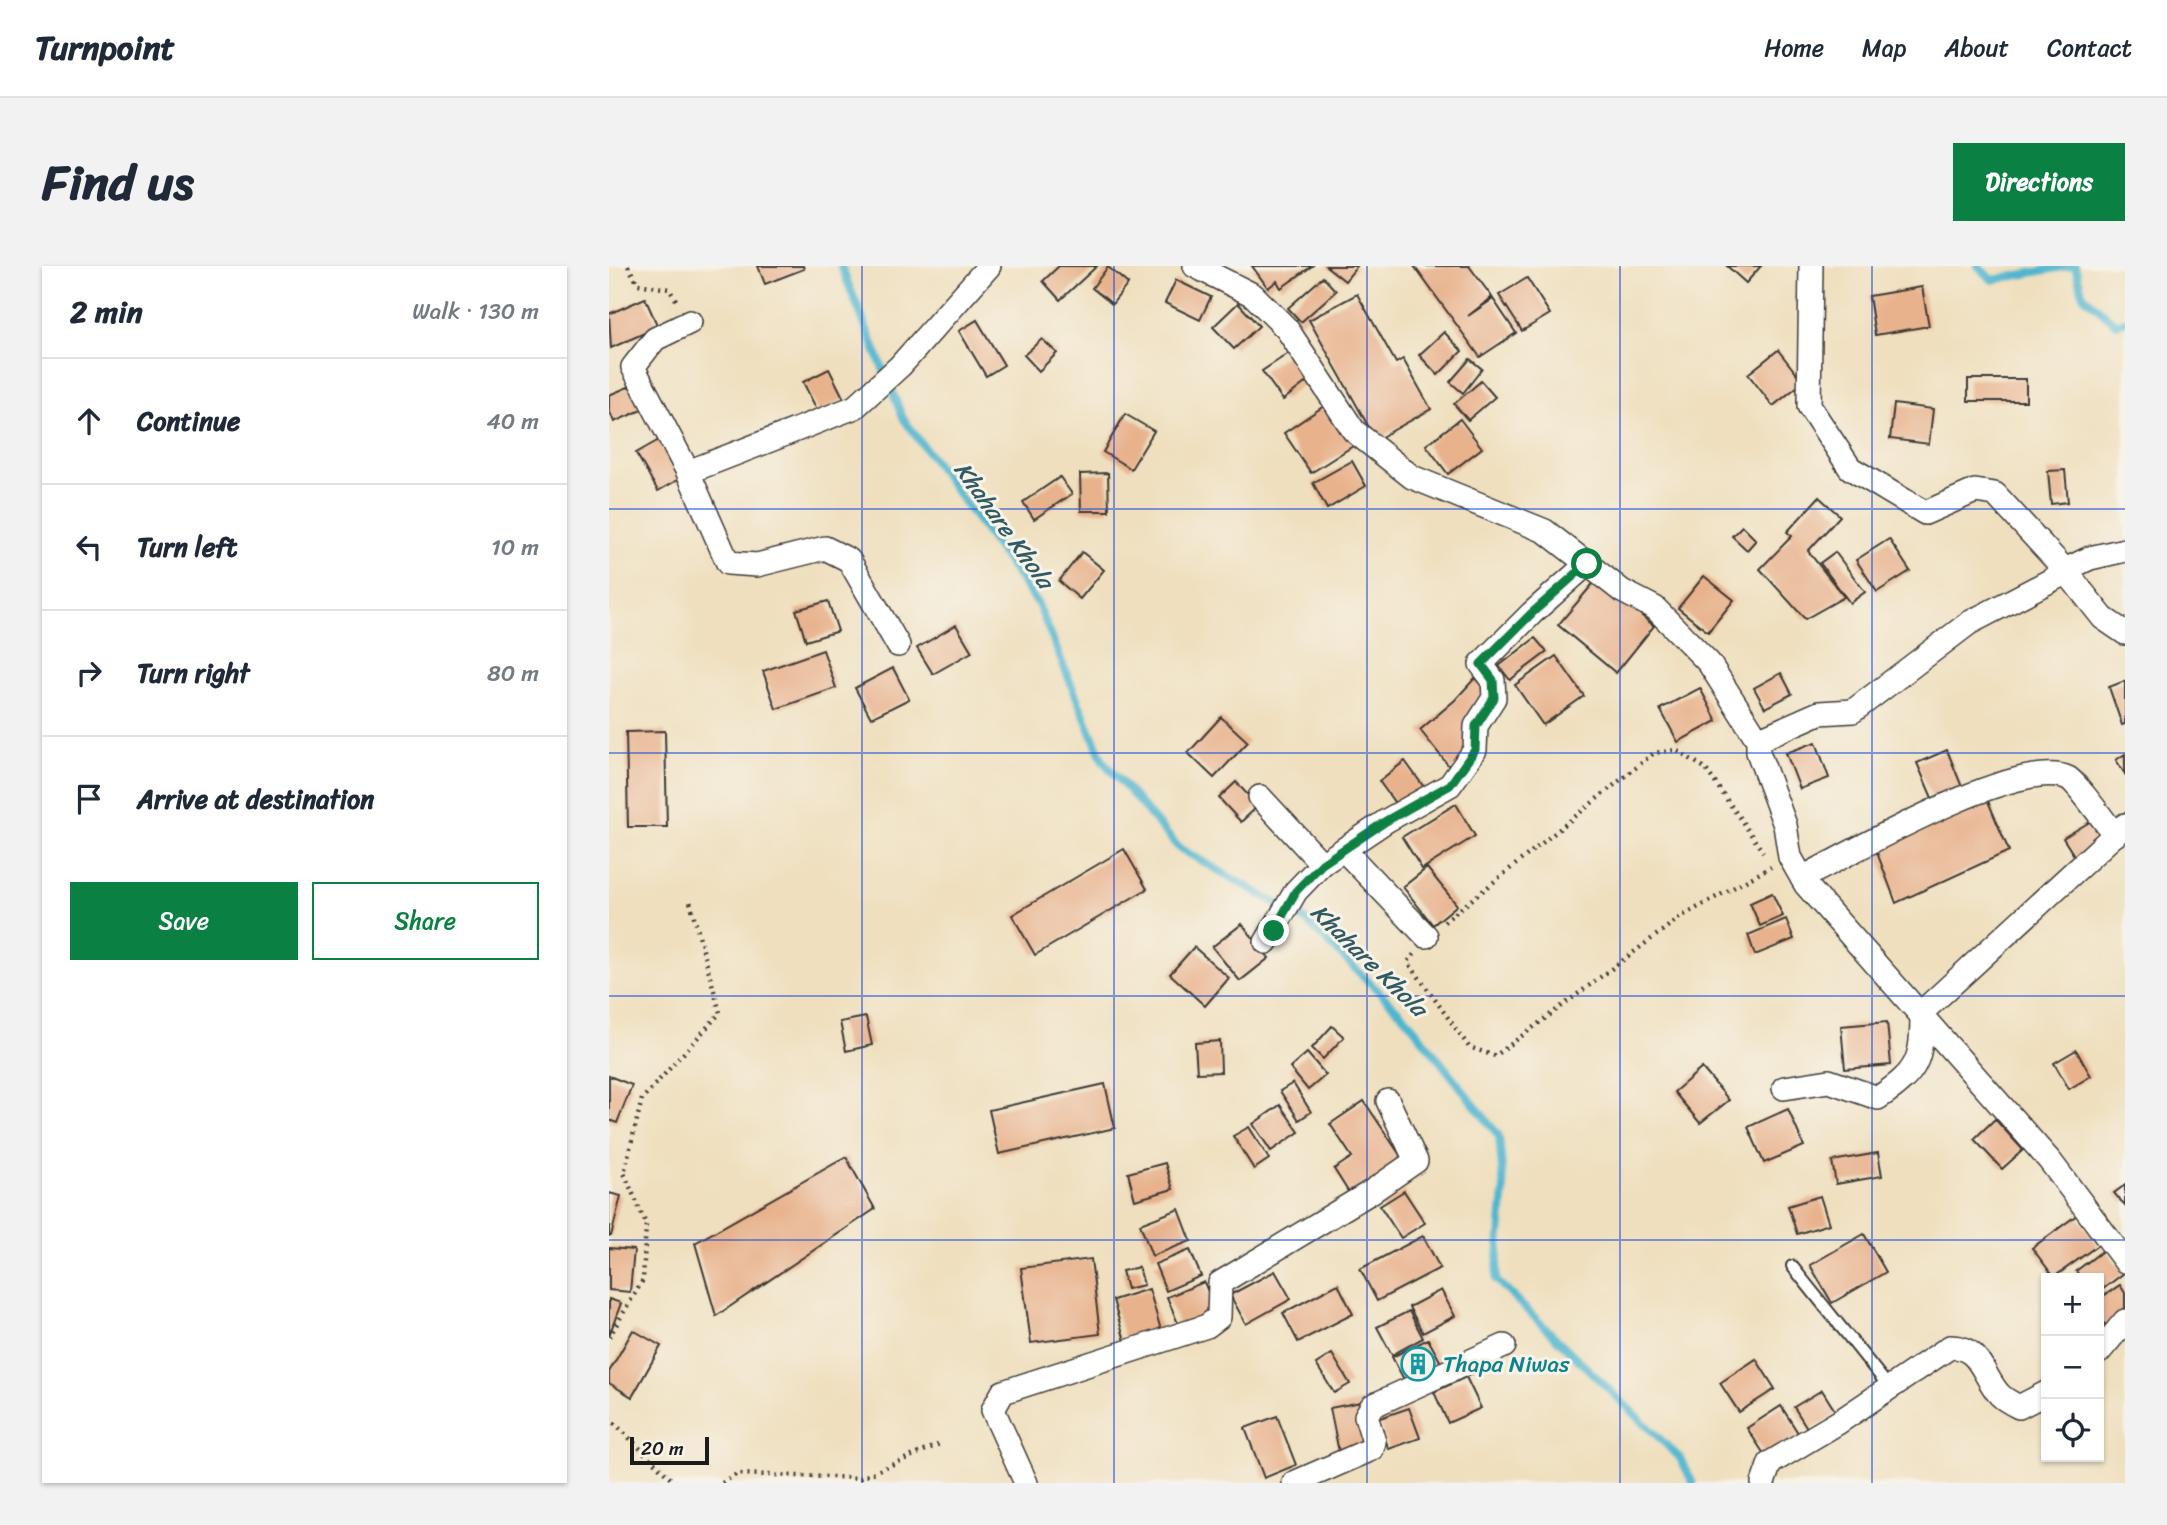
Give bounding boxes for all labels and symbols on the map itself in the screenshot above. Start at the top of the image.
water label: Khahare Khola [943,452,1067,600]
route start [1571,548,1602,579]
water label: Khahare Khola [1301,893,1440,1029]
route end [1258,915,1289,946]
place label: Thapa Niwas [1443,1344,1570,1385]
building icon: Thapa Niwas [1399,1345,1437,1383]
scale bar [630,1434,709,1466]

